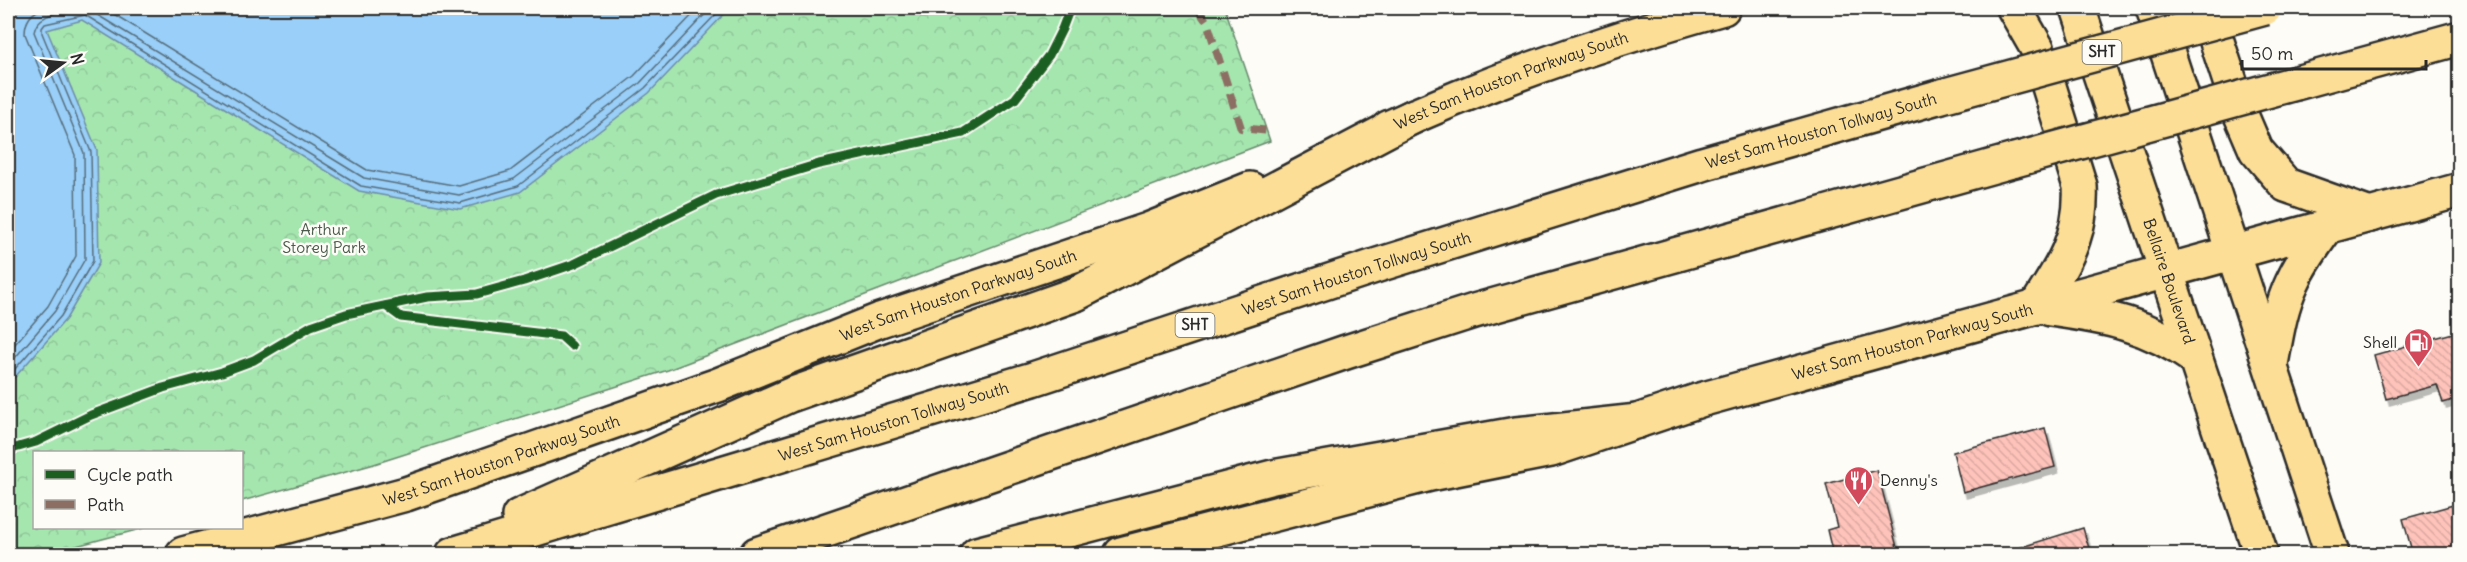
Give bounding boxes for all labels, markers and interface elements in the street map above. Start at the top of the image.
street label: West Sam Houston Parkway South [1391,27,1630,134]
north arrow [33,33,93,93]
scale bar [2242,33,2426,71]
road number: SHT [2082,40,2122,64]
text: 50 m [2251,42,2293,65]
text: N [66,51,89,67]
street label: West Sam Houston Tollway South [1703,88,1939,173]
street label: Bellaire Boulevard [2139,216,2200,346]
park label: Arthur Storey Park [282,219,366,257]
street label: West Sam Houston Tollway South [1239,227,1473,319]
street label: West Sam Houston Parkway South [837,245,1079,345]
street label: West Sam Houston Parkway South [1790,299,2035,384]
road number: SHT [1176,313,1214,337]
fuel station icon: Shell [2402,326,2434,368]
place label: Shell [2363,332,2397,352]
street label: West Sam Houston Tollway South [776,377,1011,465]
street label: West Sam Houston Parkway South [381,410,622,510]
legend [33,451,243,529]
text: Cycle path [87,463,173,486]
restaurant icon: Denny's [1843,464,1875,506]
place label: Denny's [1880,470,1938,490]
text: Path [87,493,124,516]

